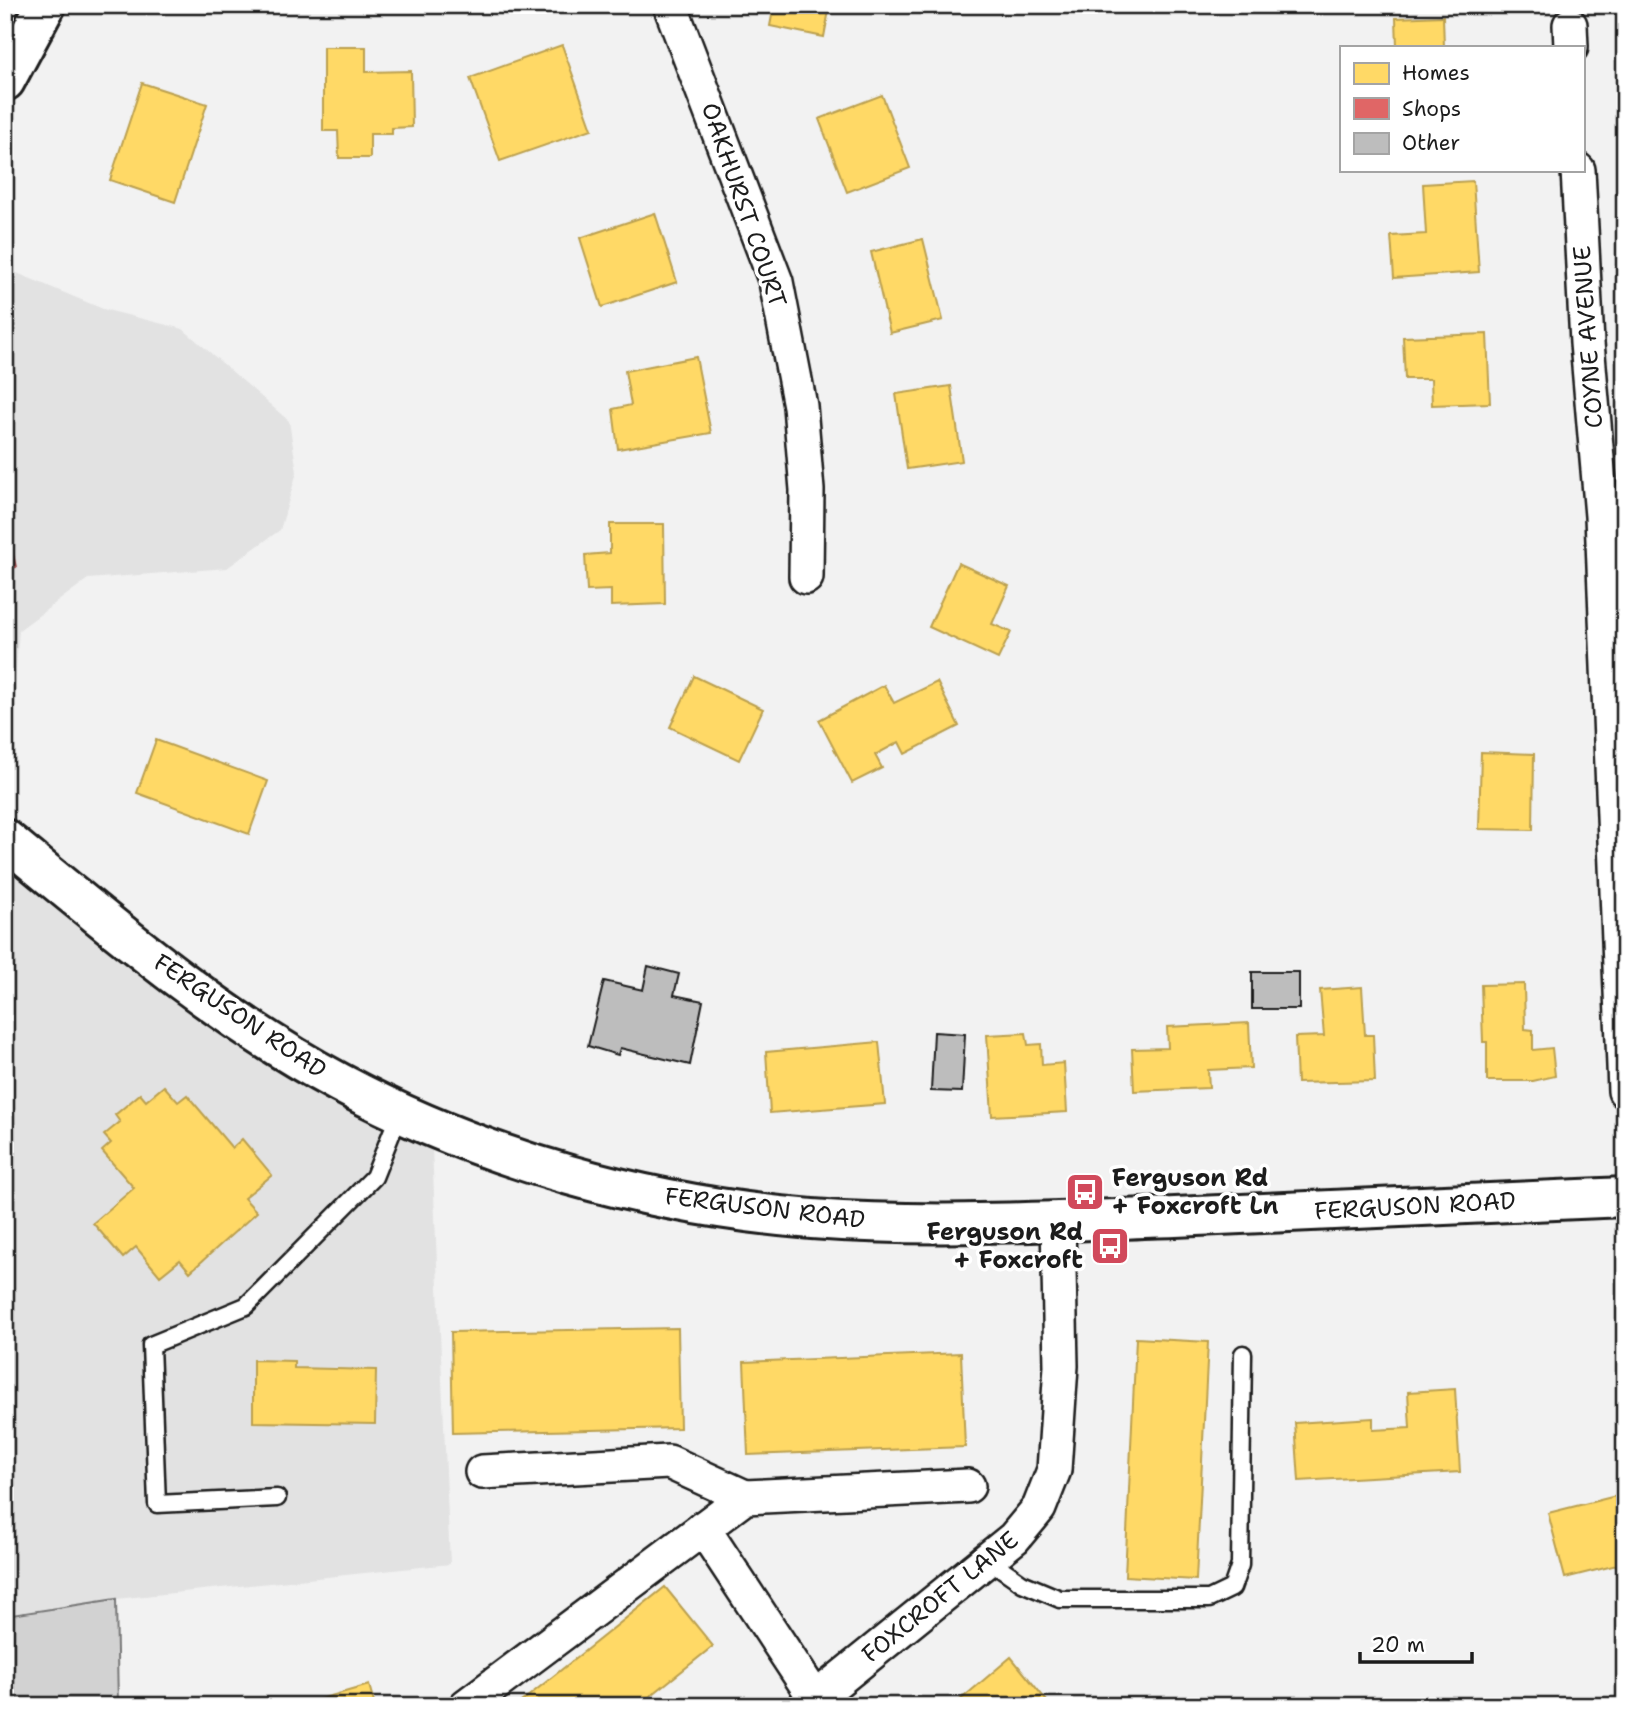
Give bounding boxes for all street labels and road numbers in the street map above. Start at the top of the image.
street label: OAKHURST COURT [694,98,794,312]
street label: COYNE AVENUE [1566,245,1610,429]
street label: FERGUSON ROAD [147,946,333,1086]
street label: FERGUSON ROAD [663,1180,867,1236]
street label: FERGUSON ROAD [1313,1185,1517,1227]
street label: FOXCROFT LANE [855,1524,1025,1670]

